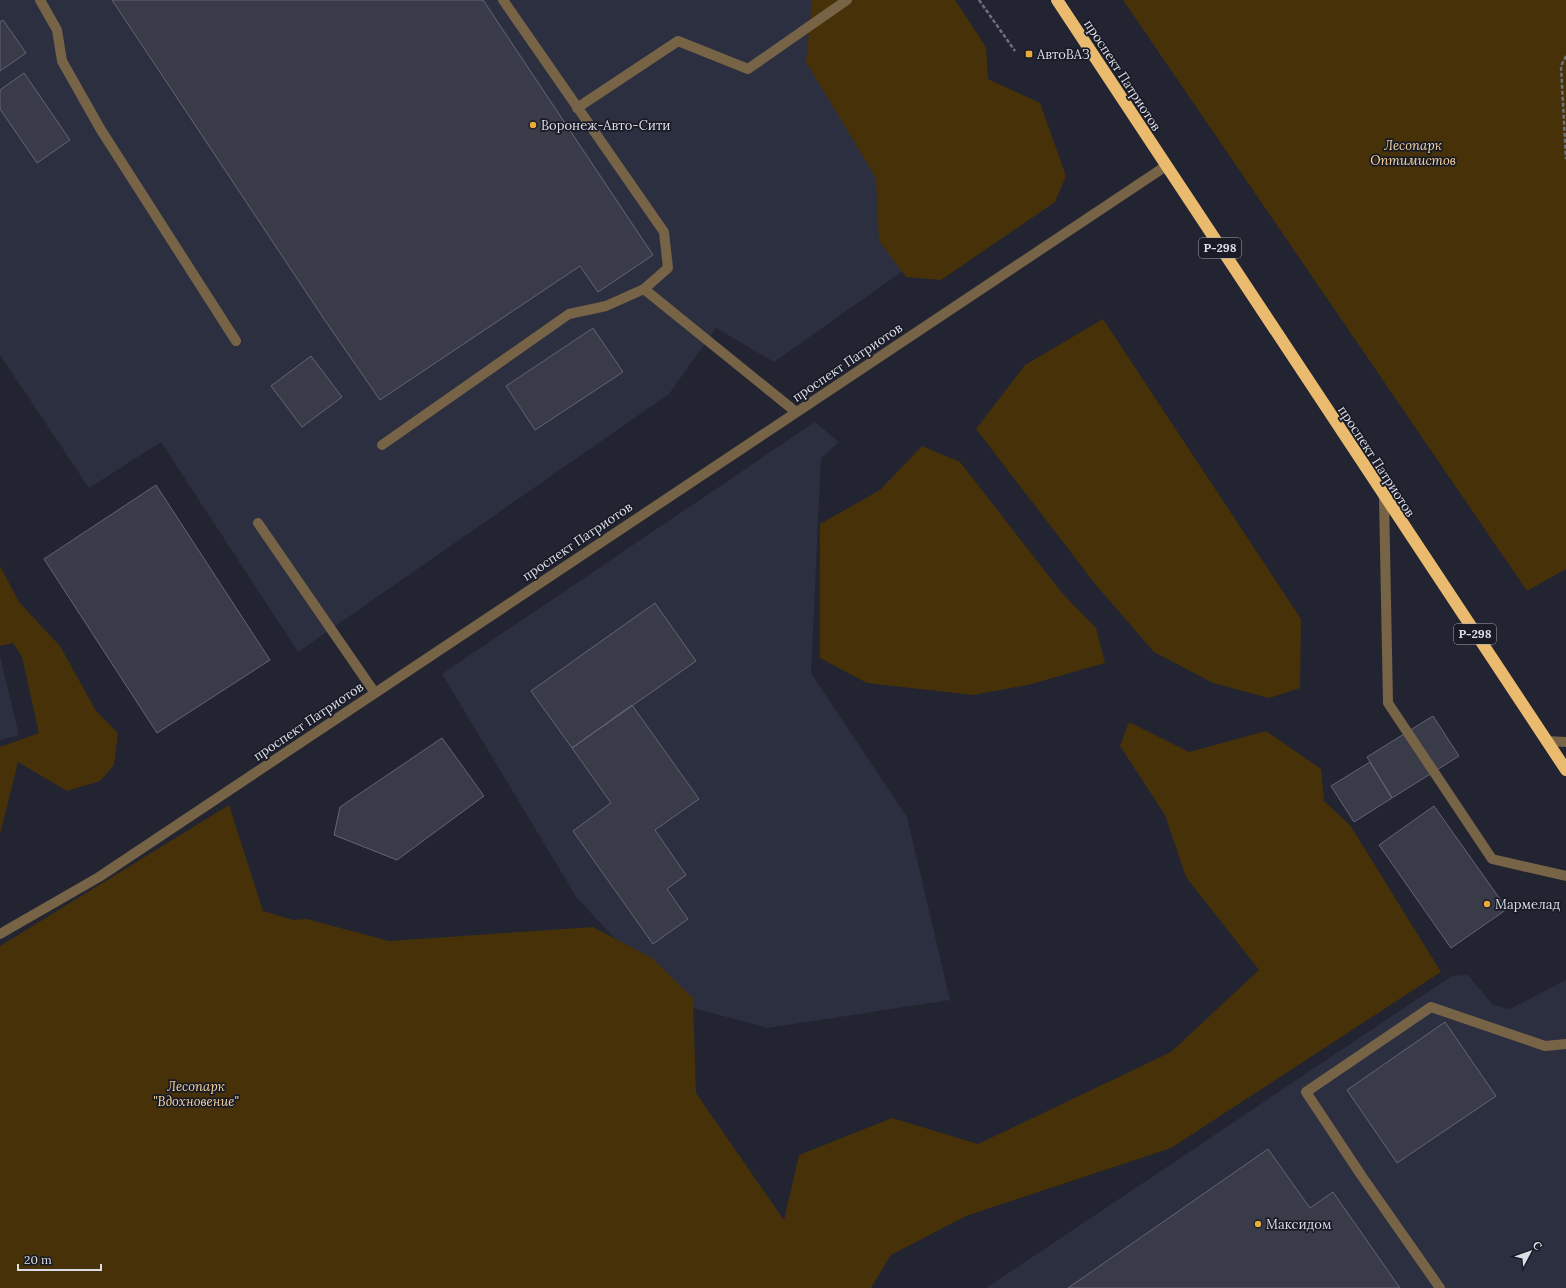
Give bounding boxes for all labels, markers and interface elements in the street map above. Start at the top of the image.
street label: проспект Патриотов [1080,16,1165,134]
place label: АвтоВАЗ [1036,46,1090,63]
marker: АвтоВАЗ [1024,49,1034,59]
place label: Воронеж-Авто-Сити [541,117,671,134]
marker: Воронеж-Авто-Сити [528,120,538,130]
park label: Лесопарк Оптимистов [1370,137,1456,169]
road number: Р-298 [1199,238,1241,258]
street label: проспект Патриотов [789,319,906,406]
street label: проспект Патриотов [1334,402,1419,520]
street label: проспект Патриотов [519,498,636,585]
road number: Р-298 [1454,624,1496,644]
street label: проспект Патриотов [250,678,367,765]
place label: Мармелад [1495,896,1560,913]
marker: Мармелад [1482,899,1492,909]
park label: Лесопарк "Вдохновение" [153,1078,239,1110]
place label: Максидом [1266,1216,1332,1233]
marker: Максидом [1253,1219,1263,1229]
north arrow [1510,1232,1550,1272]
text: С [1530,1238,1546,1253]
scale bar [18,1246,101,1272]
text: 20 m [24,1252,52,1267]

